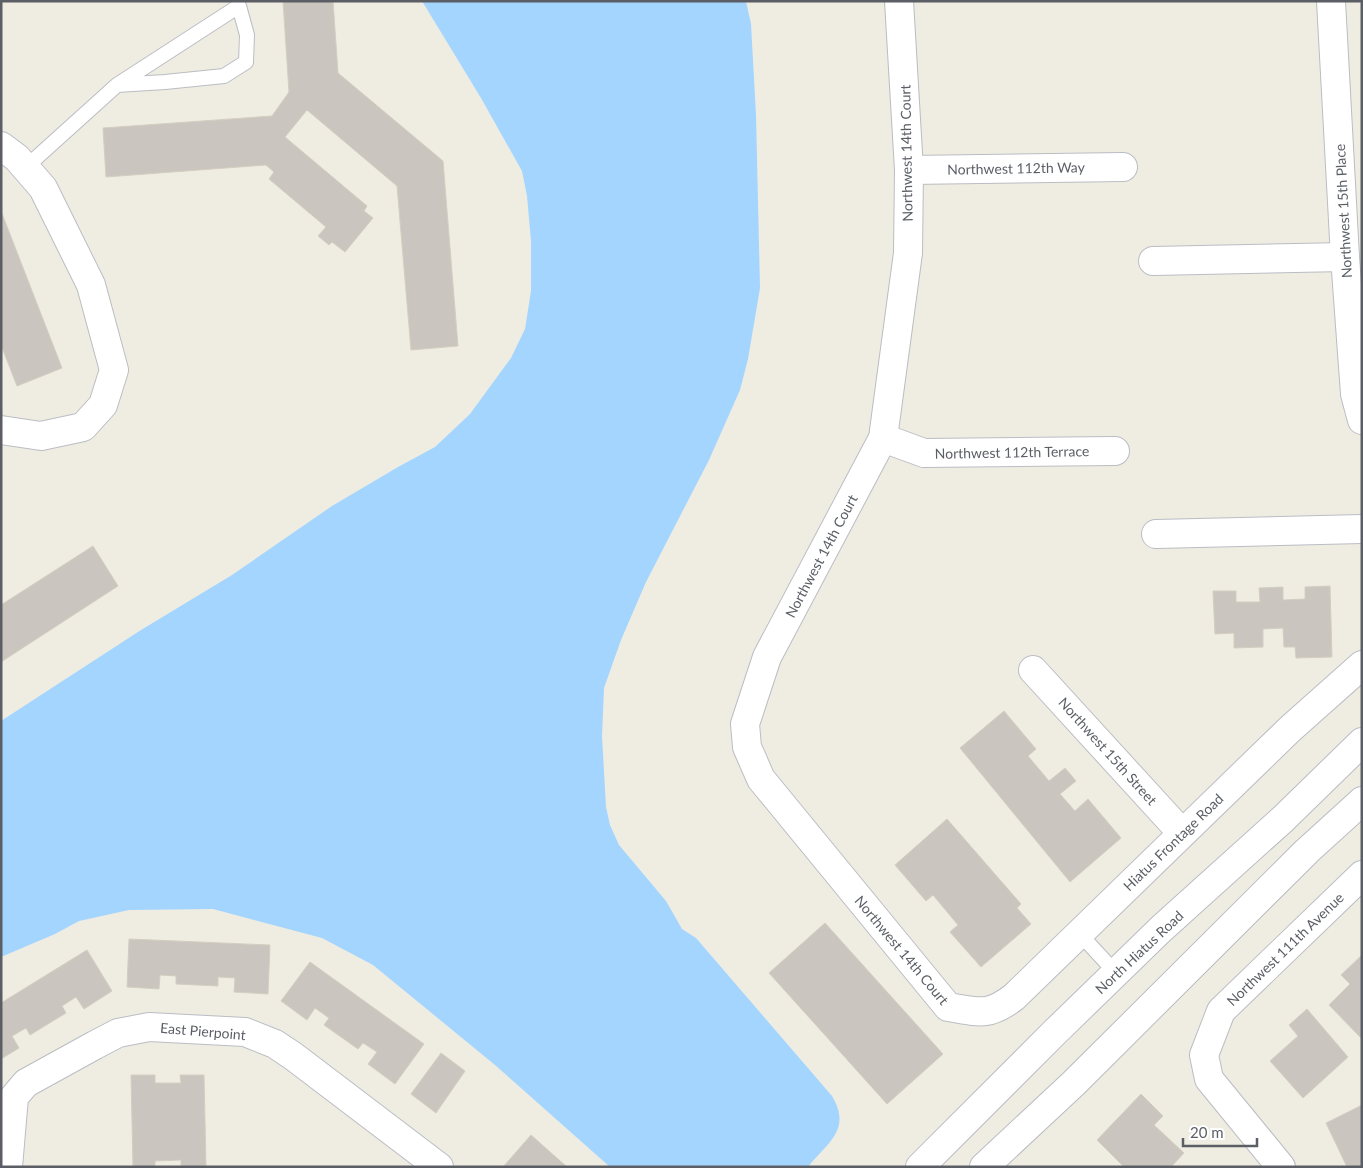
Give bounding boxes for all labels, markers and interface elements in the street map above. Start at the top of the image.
street label: Northwest 14th Court [896,84,916,222]
street label: Northwest 15th Place [1331,143,1355,279]
street label: Northwest 112th Way [947,158,1086,178]
street label: Northwest 112th Terrace [935,442,1089,462]
street label: Northwest 14th Court [781,492,861,620]
street label: Northwest 15th Street [1055,694,1161,808]
street label: Hiatus Frontage Road [1120,790,1226,894]
street label: Northwest 111th Avenue [1223,889,1347,1009]
street label: Northwest 14th Court [851,892,953,1008]
street label: North Hiatus Road [1091,907,1187,997]
street label: East Pierpoint [160,1019,246,1043]
scale bar [1183,1116,1257,1148]
text: 20 m [1190,1123,1224,1141]

